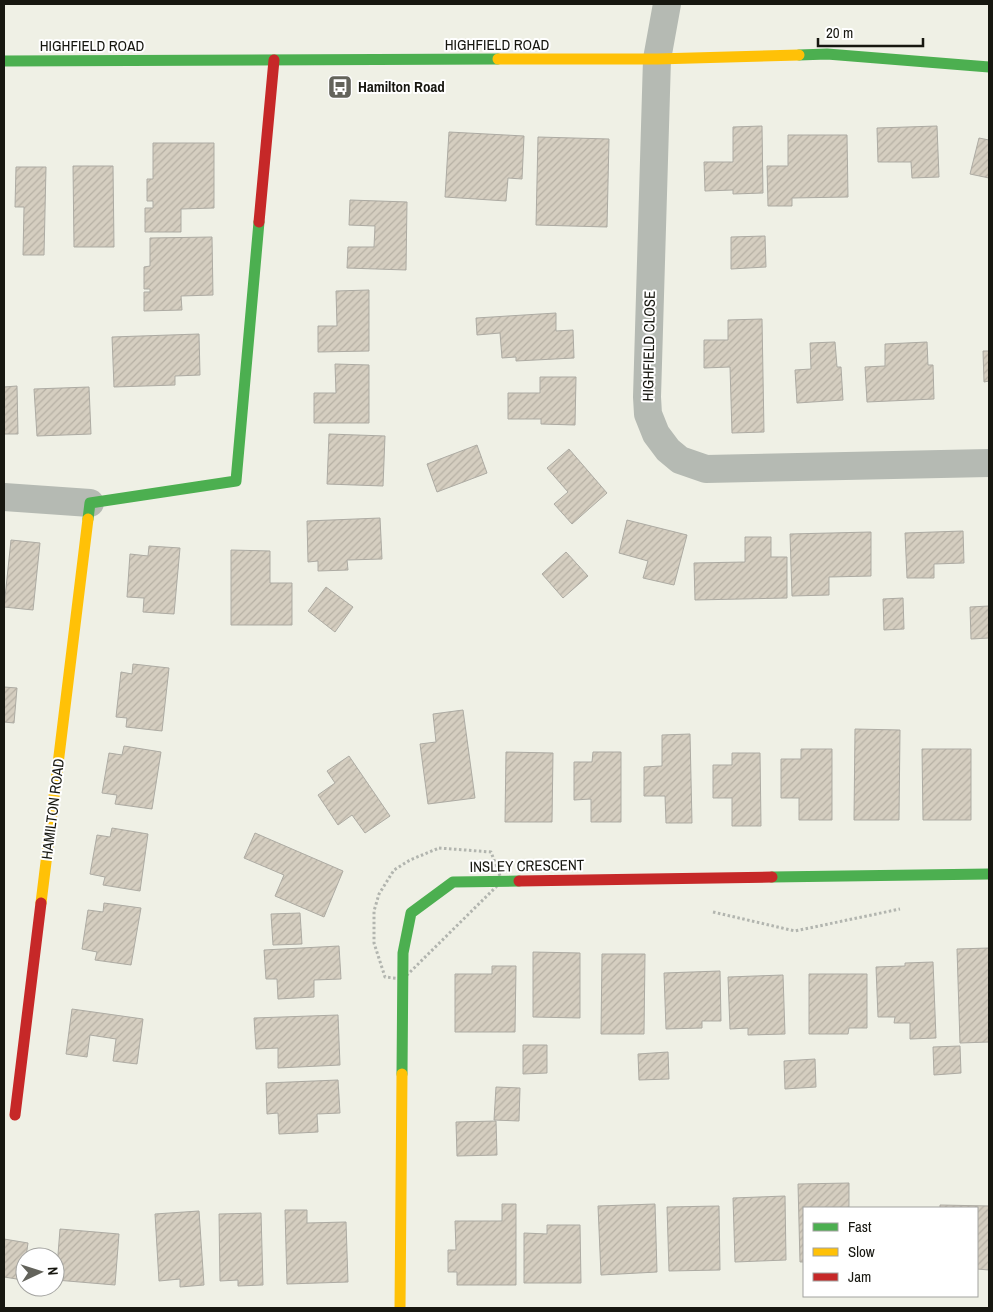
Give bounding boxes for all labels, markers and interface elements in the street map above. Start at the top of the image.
scale bar [818,15,923,47]
text: 20 m [826,22,853,43]
street label: HIGHFIELD ROAD [445,34,549,55]
street label: HIGHFIELD ROAD [40,35,144,56]
bus stop icon: Hamilton Road [327,74,353,100]
place label: Hamilton Road [358,76,445,97]
street label: HIGHFIELD CLOSE [637,290,660,402]
street label: HAMILTON ROAD [36,757,69,861]
street label: INSLEY CRESCENT [470,854,585,877]
legend [803,1207,978,1297]
text: Fast [848,1216,872,1237]
text: Slow [848,1241,875,1262]
north arrow [15,1247,65,1297]
text: N [44,1266,62,1276]
text: Jam [848,1266,871,1287]

